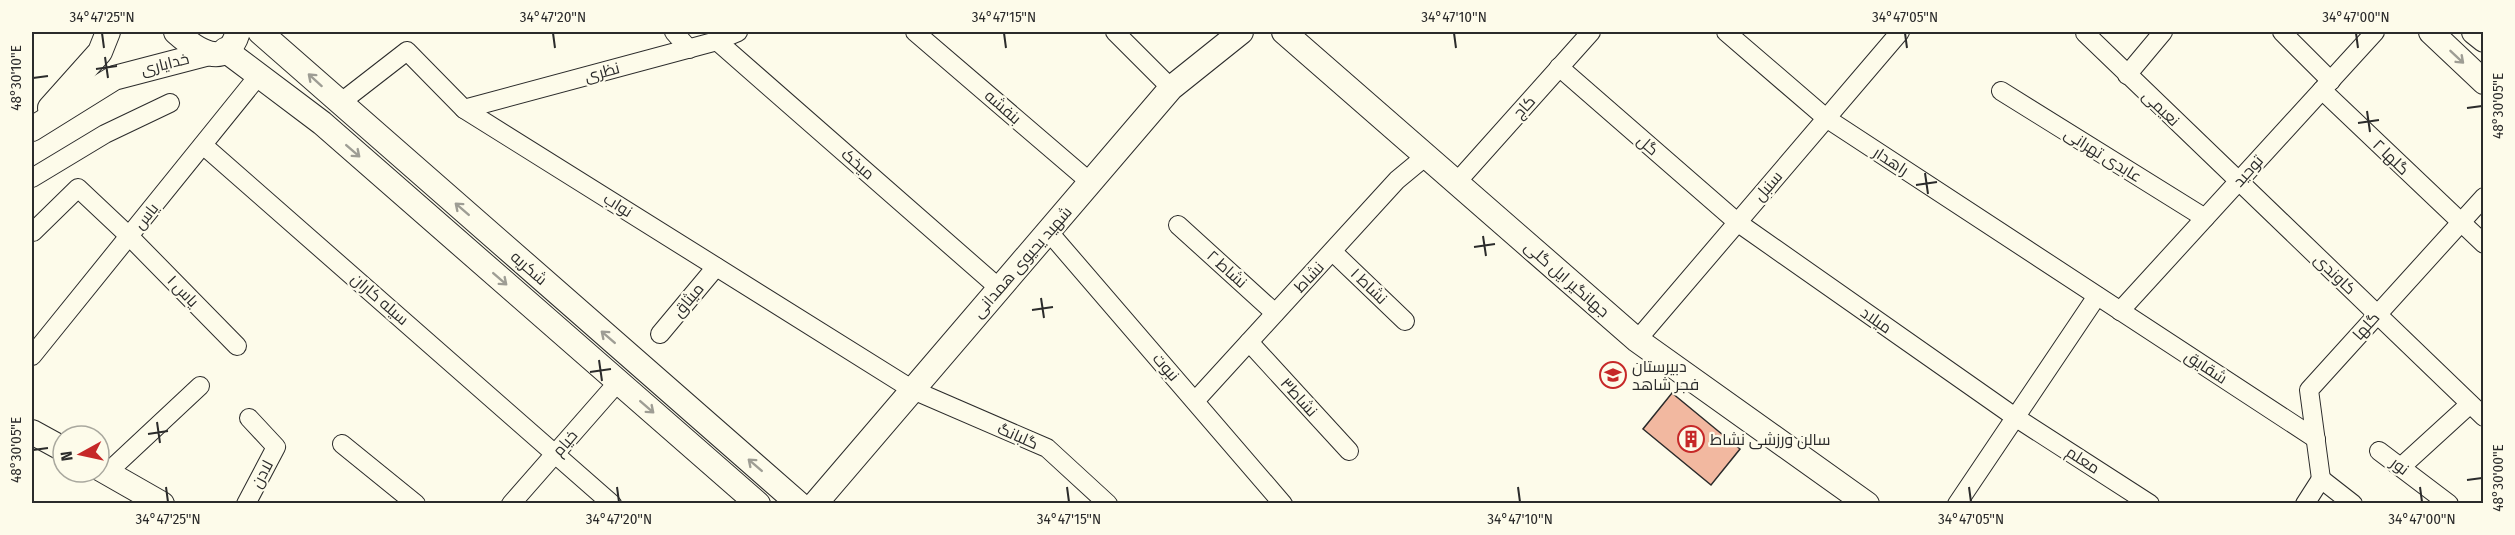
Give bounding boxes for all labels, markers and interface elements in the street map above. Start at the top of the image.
text: 34°47'25"N [69,8,135,26]
text: 34°47'20"N [520,8,586,26]
text: 34°47'15"N [972,8,1036,26]
text: 34°47'10"N [1421,8,1487,26]
text: 34°47'05"N [1872,8,1938,26]
text: 34°47'00"N [2322,8,2390,26]
text: 48°30'10"E [7,45,25,111]
street label: خدایاری [139,49,191,80]
one-way arrow [2449,49,2464,63]
street label: نظری [582,58,622,87]
one-way arrow [308,73,323,87]
text: 48°30'05"E [2489,73,2507,139]
street label: بنفشه [981,86,1025,128]
street label: نعیمی [2138,86,2183,131]
street label: کاج [1509,92,1541,124]
street label: عابدی تهرانی [2060,124,2145,187]
street label: گل [1633,131,1663,160]
street label: گلها ۲ [2368,135,2413,180]
street label: راهدار [1869,142,1912,179]
one-way arrow [346,144,361,158]
street label: میخک [838,144,878,184]
street label: توحید [2229,151,2267,191]
street label: سنبل [1750,167,1787,206]
street label: نواب [600,189,636,221]
street label: یاس [130,198,164,234]
one-way arrow [454,202,469,216]
street label: شهید یحیوی همدانی [968,202,1076,322]
street label: جهانگیر ایل گلی [1520,237,1613,322]
street label: نشاط ۲ [1203,246,1251,292]
street label: شکریه [507,247,551,289]
street label: کاوندی [2310,250,2360,299]
street label: نشاط [1290,258,1328,296]
street label: نشاط ۱ [1347,264,1391,308]
street label: سیله کاران [347,269,413,330]
street label: یاس ۱ [163,271,203,312]
one-way arrow [492,272,507,286]
street label: میثاق [668,279,708,321]
street label: میلاد [1857,303,1895,337]
street label: گلها [2349,308,2384,345]
one-way arrow [601,330,616,344]
street label: شقایق [2181,346,2231,389]
street label: نبوت [1149,349,1183,385]
place label: دبیرستان فجر شاهد [1632,357,1699,394]
school or university icon: دبیرستان فجر شاهد [1598,360,1628,390]
street label: نشاط۳ [1277,374,1321,420]
one-way arrow [639,400,654,414]
text: 48°30'05"E [7,417,25,483]
street label: گلبانگ [995,419,1041,453]
north arrow [51,424,111,484]
building icon: سالن ورزشی نشاط [1676,424,1706,454]
street label: خیام [549,426,583,461]
place label: سالن ورزشی نشاط [1710,430,1831,450]
street label: معلم [2062,442,2103,479]
text: 48°30'00"E [2489,444,2507,512]
text: N [57,450,77,462]
street label: نور [2386,452,2413,479]
street label: لادن [247,457,278,492]
one-way arrow [748,458,763,472]
text: 34°47'25"N [135,510,201,528]
text: 34°47'20"N [586,510,652,528]
text: 34°47'15"N [1037,510,1101,528]
text: 34°47'10"N [1487,510,1553,528]
text: 34°47'05"N [1938,510,2004,528]
text: 34°47'00"N [2388,510,2456,528]

